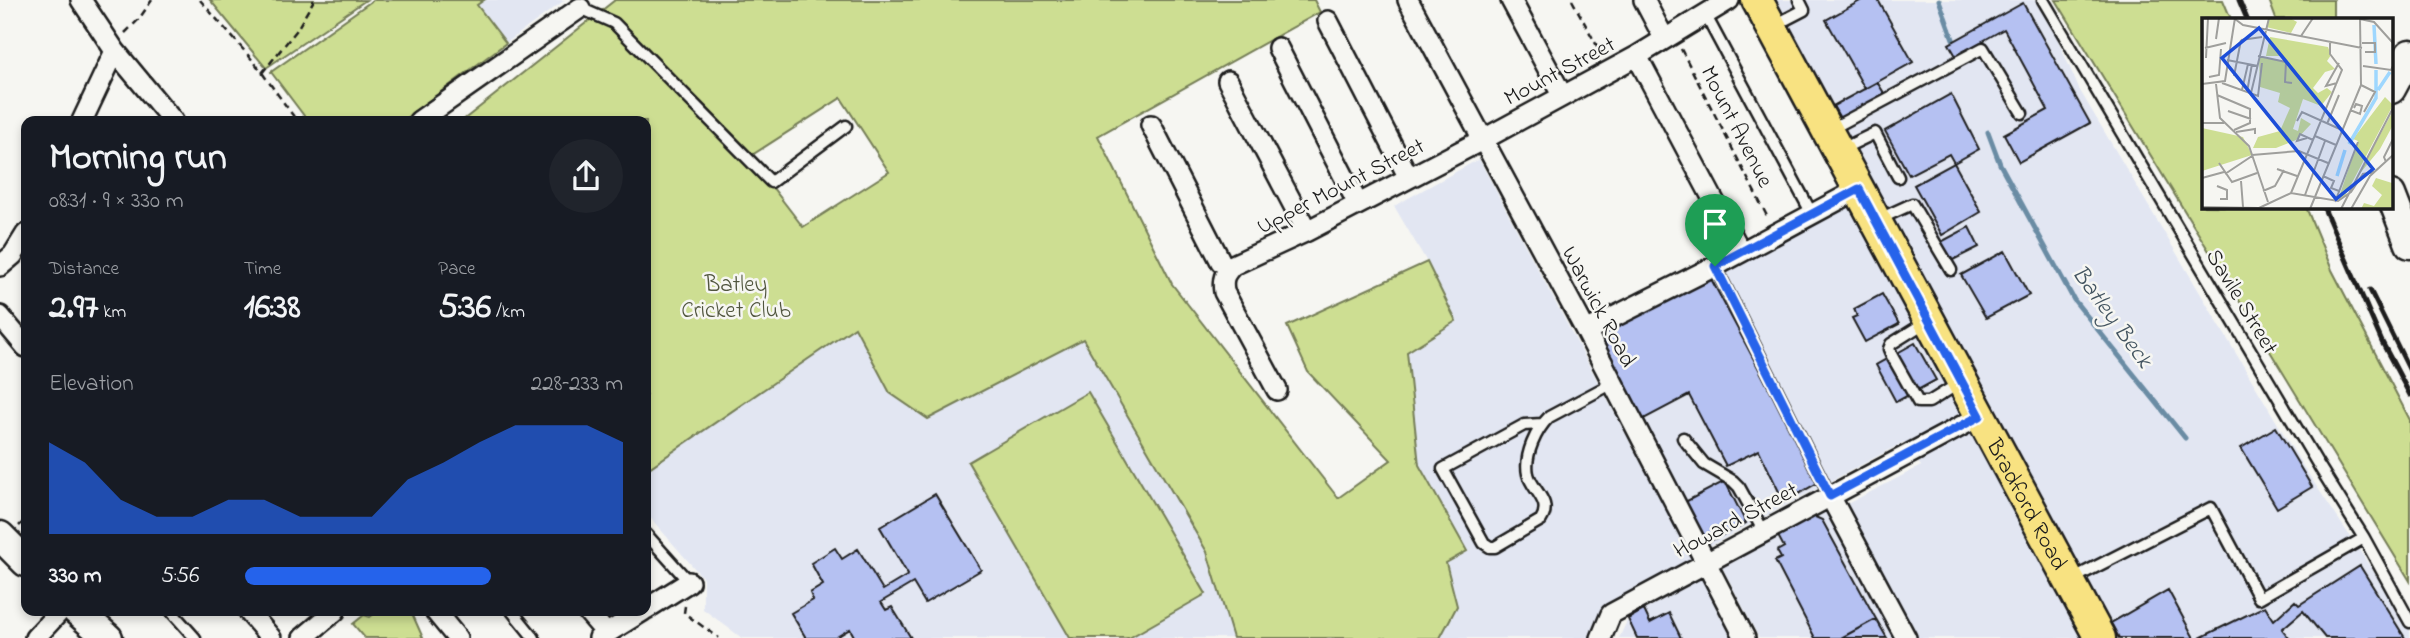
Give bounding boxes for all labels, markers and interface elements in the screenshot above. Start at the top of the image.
inset map [2202,18,2392,208]
street label: Mount Street [1499,29,1622,115]
street label: Mount Avenue [1691,61,1781,194]
text: Morning run [49,131,227,187]
street label: Upper Mount Street [1251,131,1431,244]
button: share [549,139,623,213]
text: 08:31 · 9 × 330 m [49,185,183,218]
pin [1685,194,1745,266]
icon: arrive [1696,205,1734,243]
street label: Warwick Road [1552,241,1644,374]
street label: Savile Street [2196,243,2286,362]
text: Distance [49,256,119,283]
text: Time [244,256,281,283]
text: Pace [438,256,475,283]
water label: Batley Beck [2062,259,2161,377]
park label: Batley Cricket Club [681,269,791,328]
text: 2.97 [49,283,99,334]
text: 16:38 [244,283,301,334]
text: 5:36 [438,283,491,334]
text: km [99,299,126,326]
text: /km [491,299,525,326]
text: Elevation [49,368,134,401]
text: 228–233 m [531,368,623,401]
street label: Bradford Road [1976,432,2075,577]
street label: Howard Street [1668,474,1804,568]
text: 330 m [49,560,102,593]
text: 5:56 [161,560,199,593]

